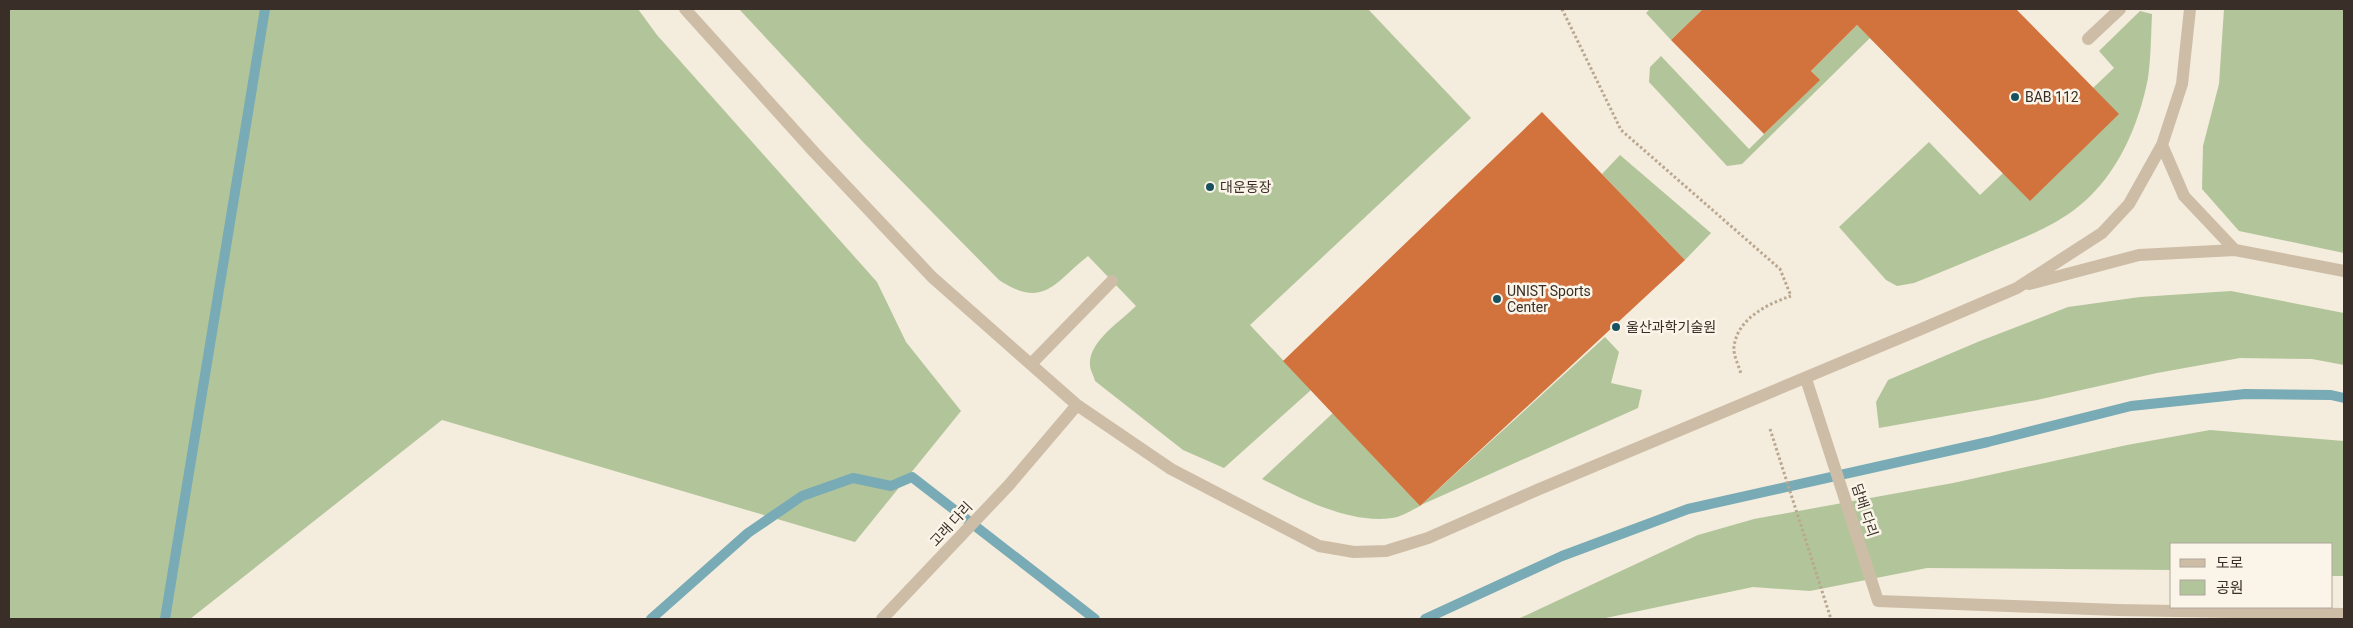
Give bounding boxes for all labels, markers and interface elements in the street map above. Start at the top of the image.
place label: BAB 112 [2025,89,2079,105]
marker: BAB 112 [2009,91,2021,103]
place label: 대운동장 [1220,179,1272,195]
marker: 대운동장 [1204,181,1216,193]
place label: UNIST Sports Center [1507,283,1591,315]
marker: UNIST Sports Center [1491,293,1503,305]
place label: 울산과학기술원 [1626,319,1716,335]
marker: 울산과학기술원 [1610,321,1622,333]
street label: 담배 다리 [1849,481,1881,539]
street label: 고래 다리 [926,498,976,550]
legend [2170,543,2333,608]
text: 도로 [2216,554,2244,572]
text: 공원 [2216,579,2244,597]

